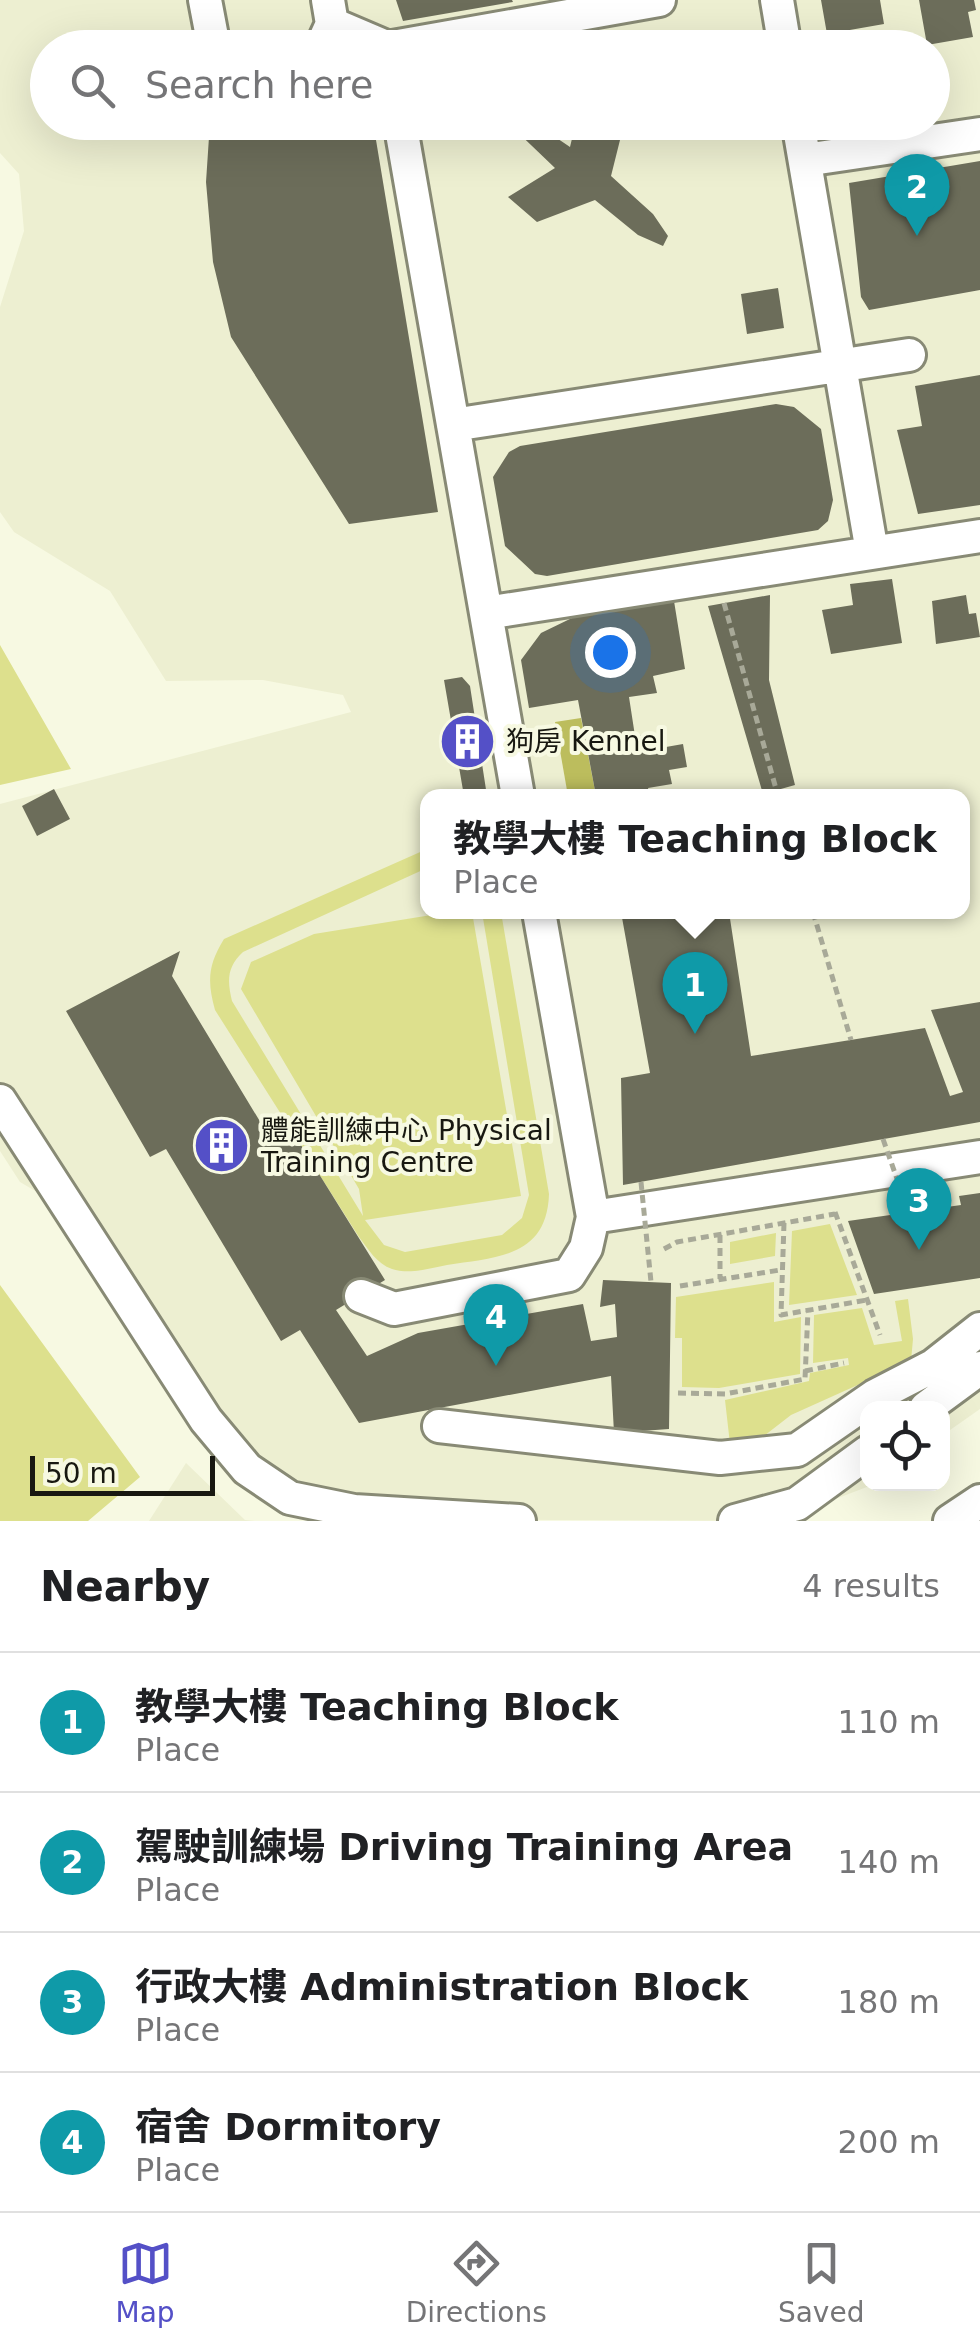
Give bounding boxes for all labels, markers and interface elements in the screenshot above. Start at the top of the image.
search box [30,30,950,140]
icon: search [65,58,120,113]
text: Search here [145,63,373,107]
pin: 2 [884,154,950,236]
your location [585,627,636,678]
building icon: 狗房 Kennel [437,711,497,771]
place label: 狗房 Kennel [506,725,666,758]
popup [420,789,970,919]
text: 教學大樓 Teaching Block [453,817,937,861]
text: Place [453,863,538,901]
pin: 1 [662,952,728,1034]
place label: 體能訓練中心 Physical Training Centre [260,1114,552,1179]
building icon: 體能訓練中心 Physical Training Centre [192,1116,252,1176]
pin: 3 [886,1168,952,1250]
pin: 4 [464,1284,528,1366]
map controls [860,1401,950,1491]
button: locate [860,1401,950,1491]
scale bar [30,1451,215,1496]
text: 50 m [45,1457,117,1490]
text: Nearby [40,1562,210,1611]
text: 4 results [802,1567,940,1605]
text: 教學大樓 Teaching Block [135,1685,619,1729]
text: 1 [61,1703,84,1741]
text: 110 m [838,1703,940,1741]
text: Place [135,1731,220,1769]
text: 駕駛訓練場 Driving Training Area [135,1825,793,1869]
text: 2 [61,1843,84,1881]
text: 140 m [838,1843,940,1881]
text: Place [135,1871,220,1909]
text: 行政大樓 Administration Block [135,1965,748,2009]
text: 3 [61,1983,84,2021]
text: 180 m [838,1983,940,2021]
text: Place [135,2011,220,2049]
text: 宿舍 Dormitory [135,2105,441,2149]
text: 4 [61,2123,84,2161]
text: 200 m [838,2123,940,2161]
text: Place [135,2151,220,2189]
tab: Map [116,2236,175,2329]
tab: Directions [406,2236,547,2329]
tab: Saved [778,2236,864,2329]

